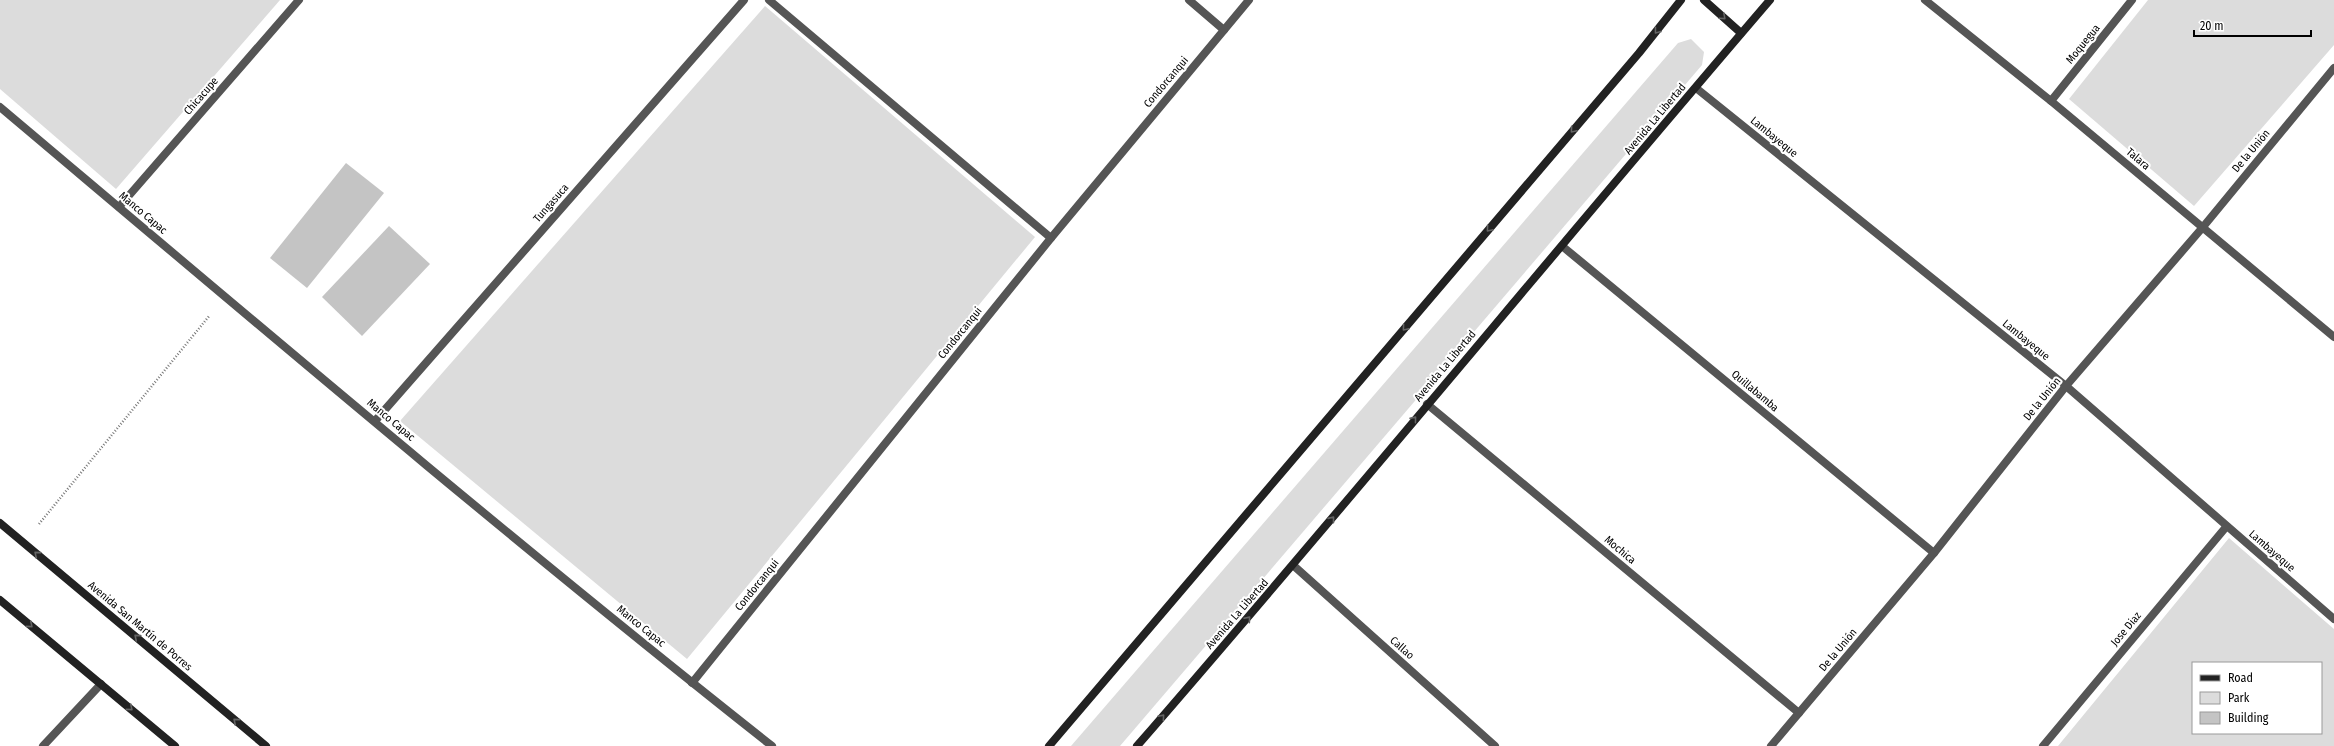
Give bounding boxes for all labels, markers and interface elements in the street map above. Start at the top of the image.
one-way arrow [1718,12,1726,19]
scale bar [2194,12,2311,38]
text: 20 m [2200,19,2224,33]
street label: Moquegua [2063,22,2103,66]
one-way arrow [1655,26,1662,33]
street label: Condorcanqui [1141,54,1191,110]
street label: Chicacupe [181,74,221,118]
street label: Avenida La Libertad [1621,81,1689,157]
street label: Lambayeque [1748,114,1800,160]
one-way arrow [1571,125,1578,133]
street label: De la Unión [2229,127,2273,175]
street label: Talara [2123,145,2153,173]
street label: Tungasuca [531,181,571,225]
street label: Manco Capac [116,189,170,237]
one-way arrow [1487,224,1494,232]
street label: Condorcanqui [935,304,985,361]
street label: Lambayeque [2000,317,2052,363]
one-way arrow [1402,323,1409,331]
street label: Avenida La Libertad [1411,328,1479,404]
street label: Quillabamba [1729,368,1781,414]
street label: De la Unión [2021,375,2063,423]
street label: Manco Capac [364,396,418,444]
one-way arrow [1410,416,1417,423]
one-way arrow [1327,517,1334,524]
street label: Lambayeque [2246,527,2298,575]
street label: Mochica [1602,533,1638,567]
one-way arrow [34,551,42,558]
street label: Condorcanqui [732,556,782,613]
street label: Avenida La Libertad [1203,576,1271,652]
street label: Avenida San Martín de Porres [85,579,195,674]
street label: Manco Capac [614,603,668,650]
street label: Jose Diaz [2108,609,2144,649]
one-way arrow [1243,616,1250,623]
one-way arrow [25,620,33,627]
street label: De la Unión [1816,626,1860,674]
street label: Callao [1387,634,1417,662]
one-way arrow [134,635,141,642]
legend [2192,662,2322,734]
text: Road [2228,671,2253,685]
text: Park [2228,691,2250,705]
one-way arrow [125,703,133,710]
text: Building [2228,711,2269,725]
one-way arrow [1158,714,1165,721]
one-way arrow [234,718,241,725]

